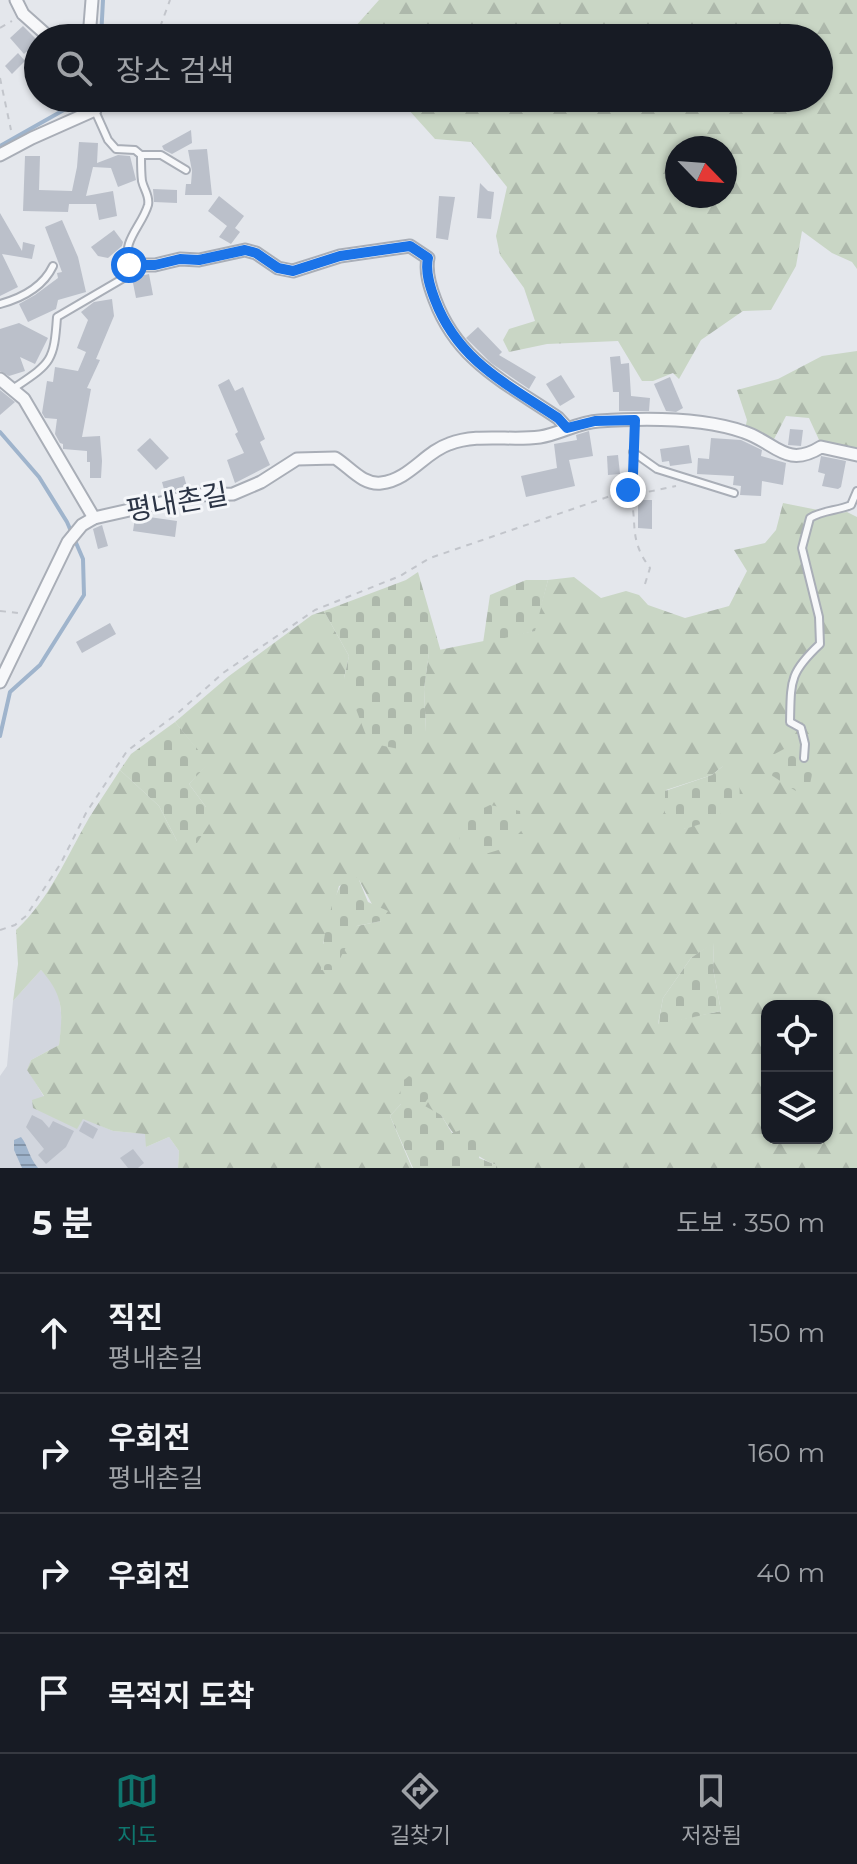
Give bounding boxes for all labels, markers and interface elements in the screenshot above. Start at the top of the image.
search box [24,24,833,112]
icon: search [52,46,96,90]
text: 장소 검색 [116,52,234,89]
north arrow [665,136,737,208]
route start [111,247,147,283]
route end [610,472,646,508]
street label: 평내촌길 [123,476,231,528]
map controls [761,1000,833,1144]
button: locate [761,1000,833,1072]
button: layers [761,1072,833,1144]
text: 5 분 [32,1202,93,1244]
text: 도보 · 350 m [676,1207,825,1239]
text: 직진 [108,1299,163,1336]
icon: ahead [32,1311,76,1355]
text: 150 m [749,1317,825,1349]
text: 평내촌길 [108,1342,204,1374]
text: 우회전 [108,1419,191,1456]
icon: right [32,1431,76,1475]
text: 160 m [748,1437,825,1469]
text: 평내촌길 [108,1462,204,1494]
icon: right [32,1551,76,1595]
text: 우회전 [108,1557,191,1594]
text: 40 m [756,1557,825,1589]
icon: arrive [32,1671,76,1715]
text: 목적지 도착 [108,1677,255,1714]
tab: 지도 [115,1769,159,1849]
tab: 길찾기 [390,1769,450,1849]
tab: 저장됨 [681,1769,742,1849]

